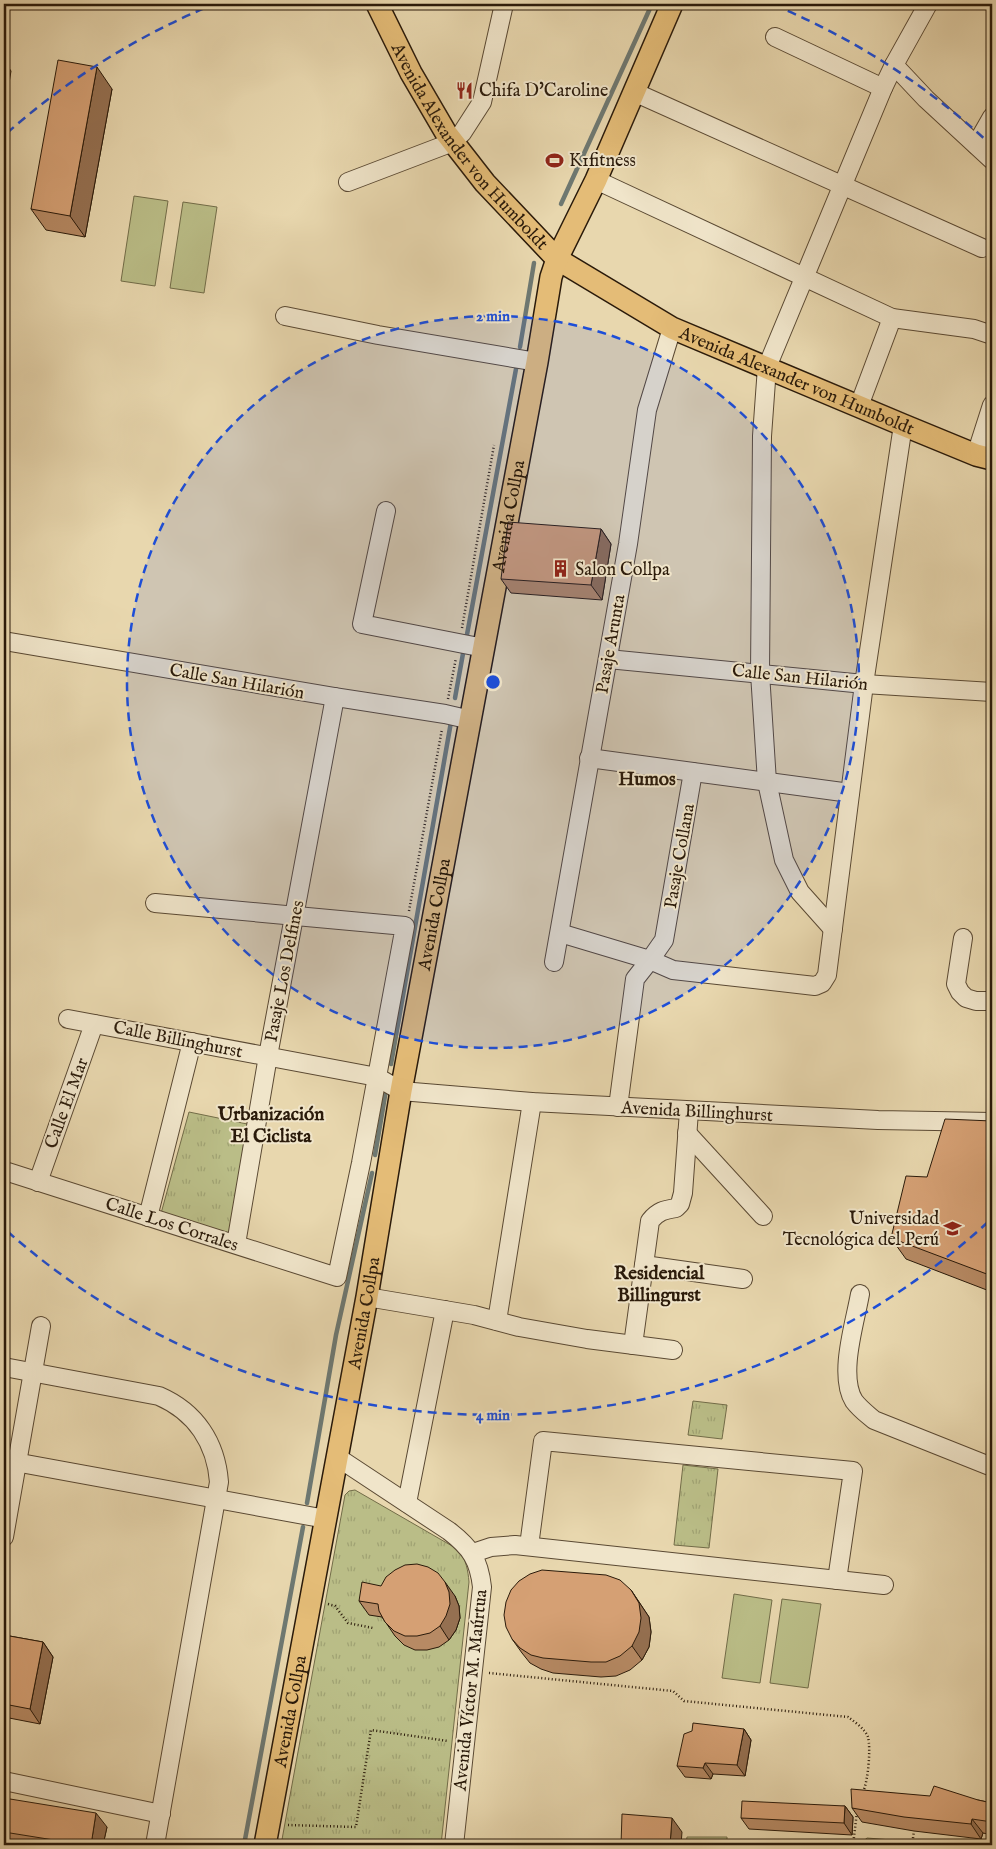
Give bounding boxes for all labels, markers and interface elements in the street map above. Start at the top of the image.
street label: Avenida Alexander von Humboldt [385,39,553,256]
restaurant icon: Chifa D'Caroline [455,80,475,100]
place label: Chifa D'Caroline [479,80,608,103]
sports icon: K1fitness [545,150,565,170]
place label: K1fitness [569,150,636,173]
text: 2 min [476,307,510,326]
street label: Avenida Alexander von Humboldt [674,322,917,441]
street label: Avenida Collpa [488,458,531,575]
building icon: Salon Collpa [551,559,571,579]
place label: Salon Collpa [575,559,670,582]
street label: Pasaje Arunta [591,593,632,696]
street label: Calle San Hilarión [167,659,306,706]
street label: Calle San Hilarión [731,660,869,697]
centre of rings [484,673,502,691]
district label: Humos [618,768,676,792]
street label: Pasaje Collana [660,802,701,911]
street label: Avenida Collpa [414,856,457,973]
street label: Pasaje Los Delfines [260,898,310,1044]
street label: Calle Billinghurst [111,1017,244,1064]
street label: Calle El Mar [40,1054,95,1152]
street label: Avenida Billinghurst [619,1097,774,1128]
district label: Urbanización El Ciclista [217,1103,324,1149]
street label: Calle Los Corrales [102,1193,241,1258]
place label: Universidad Tecnológica del Perú [783,1208,939,1252]
school or university icon: Universidad Tecnológica del Perú [943,1218,963,1238]
street label: Avenida Collpa [344,1255,386,1372]
district label: Residencial Billingurst [614,1262,705,1308]
text: 4 min [476,1406,510,1425]
street label: Avenida Víctor M. Maúrtua [449,1588,494,1793]
street label: Avenida Collpa [269,1653,313,1770]

